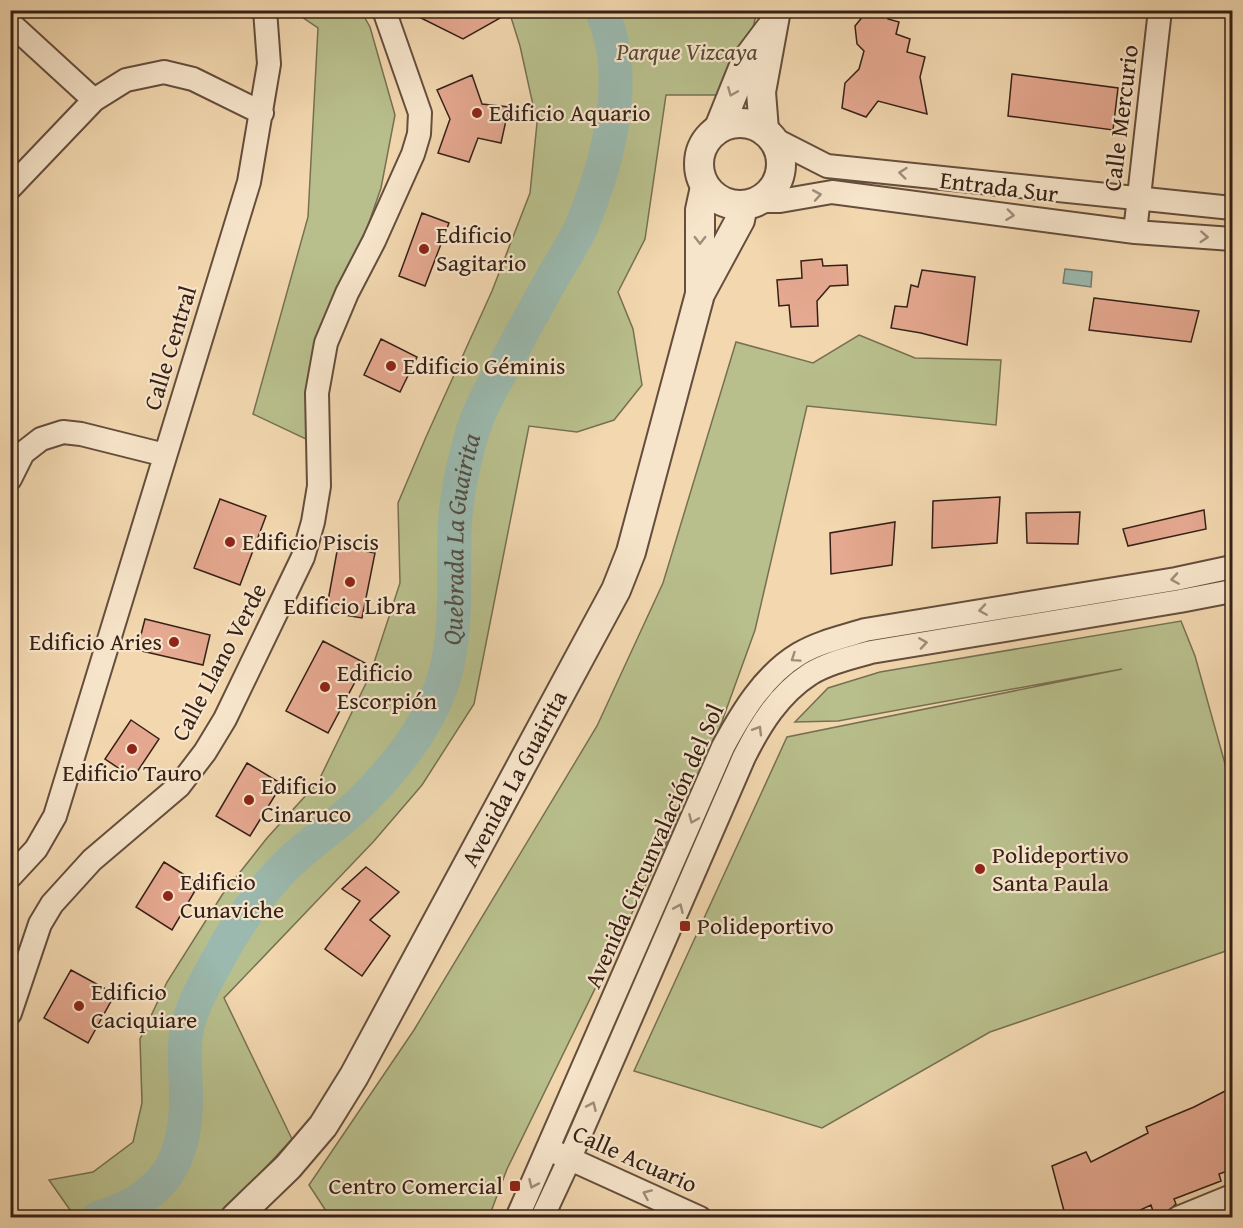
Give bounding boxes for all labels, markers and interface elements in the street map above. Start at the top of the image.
park label: Parque Vizcaya [615,34,758,69]
street label: Calle Mercurio [1094,43,1147,193]
one-way arrow [727,86,739,97]
place label: Edificio Aquario [489,95,650,130]
marker: Edificio Aquario [470,106,484,120]
street label: Entrada Sur [938,162,1060,211]
one-way arrow [898,167,907,180]
one-way arrow [811,189,821,202]
one-way arrow [1005,209,1014,221]
place label: Edificio Sagitario [436,217,526,280]
one-way arrow [1199,230,1208,243]
one-way arrow [694,235,706,244]
marker: Edificio Sagitario [417,242,431,256]
street label: Calle Central [134,281,205,414]
place label: Edificio Géminis [403,348,566,383]
marker: Edificio Géminis [384,359,398,373]
water label: Quebrada La Guairita [431,428,490,647]
place label: Edificio Piscis [242,524,379,559]
marker: Edificio Piscis [223,535,237,549]
one-way arrow [1171,572,1181,585]
marker: Edificio Libra [343,575,357,589]
street label: Calle Llano Verde [162,577,275,747]
place label: Edificio Libra [284,588,417,623]
one-way arrow [978,603,987,615]
place label: Edificio Aries [29,624,162,659]
marker: Edificio Aries [167,635,181,649]
one-way arrow [918,637,928,649]
one-way arrow [791,650,802,661]
place label: Edificio Escorpión [337,655,437,718]
marker: Edificio Escorpión [318,680,332,694]
street label: Avenida La Guairita [452,683,576,873]
street label: Avenida Circunvalación del Sol [575,698,732,994]
one-way arrow [751,726,763,736]
marker: Edificio Tauro [125,742,139,756]
place label: Edificio Tauro [62,755,202,790]
place label: Edificio Cinaruco [261,768,351,831]
marker: Edificio Cinaruco [242,793,256,807]
one-way arrow [688,813,700,824]
place label: Polideportivo Santa Paula [992,837,1129,900]
marker: Polideportivo Santa Paula [973,862,987,876]
place label: Edificio Cunaviche [180,864,284,927]
marker: Edificio Cunaviche [161,889,175,903]
one-way arrow [672,903,684,914]
place label: Polideportivo [697,908,834,943]
marker: Polideportivo [678,919,692,933]
place label: Edificio Caciquiare [91,974,197,1037]
marker: Edificio Caciquiare [72,999,86,1013]
one-way arrow [585,1101,597,1112]
street label: Calle Acuario [567,1116,703,1202]
place label: Centro Comercial [329,1168,503,1203]
one-way arrow [528,1177,540,1188]
marker: Centro Comercial [508,1179,522,1193]
one-way arrow [642,1189,653,1201]

